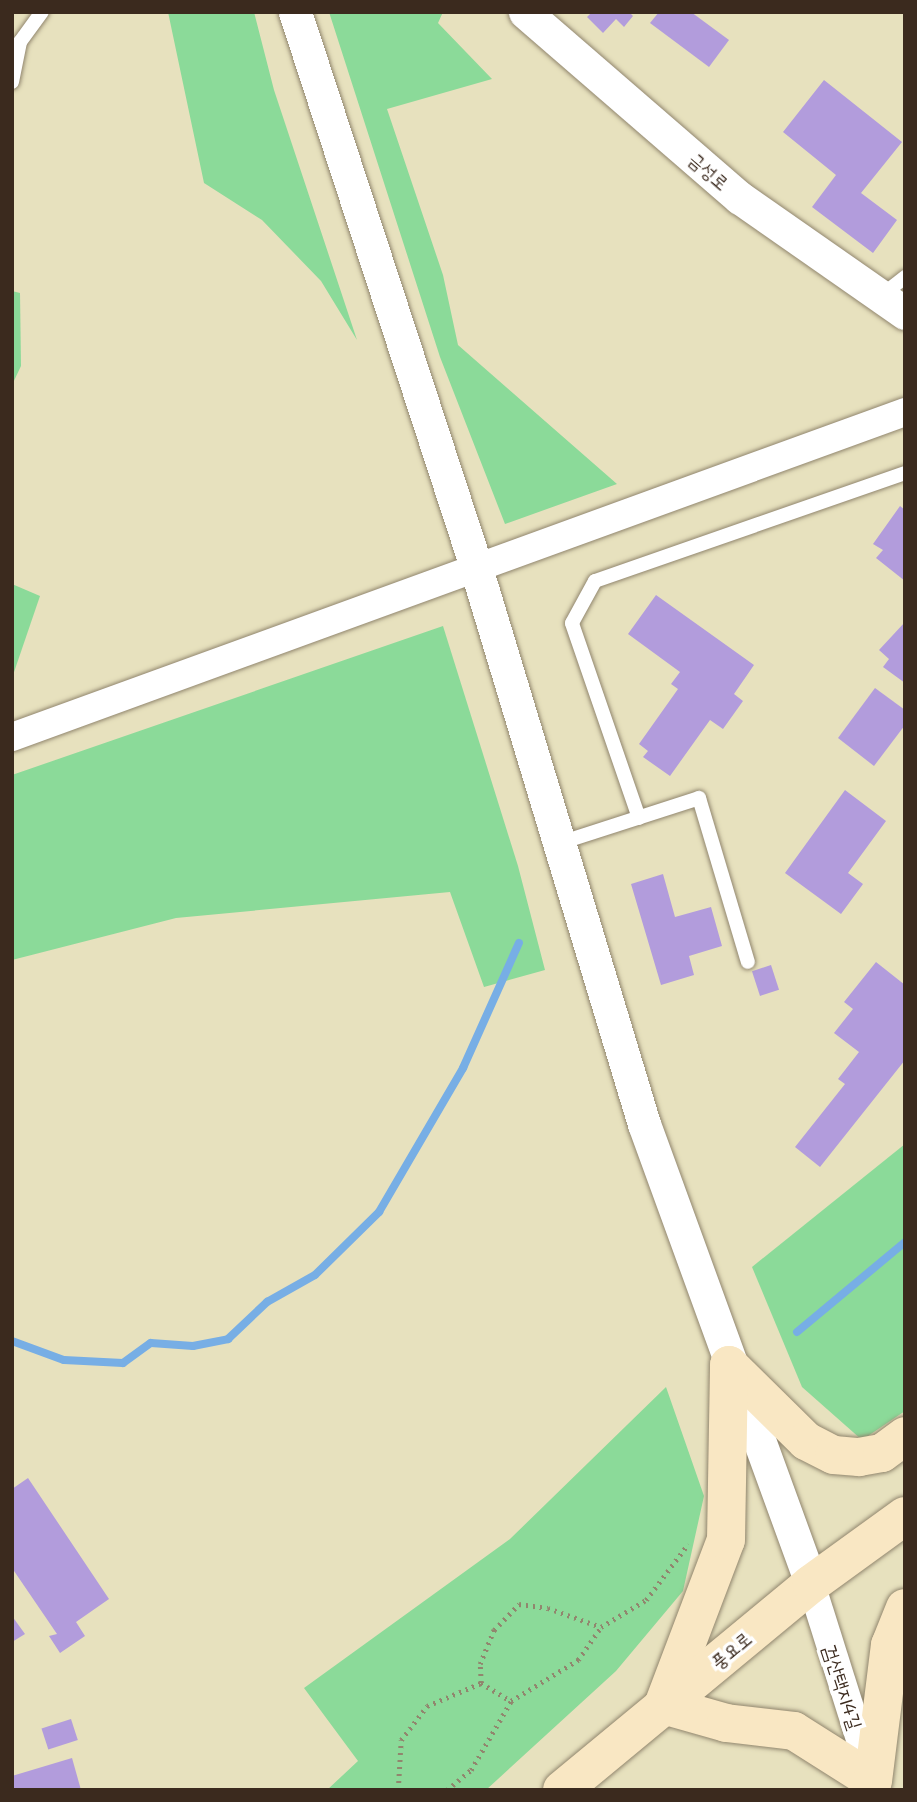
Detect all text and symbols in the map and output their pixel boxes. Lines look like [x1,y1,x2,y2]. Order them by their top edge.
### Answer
street label: 금성로 [684,147,734,195]
street label: 풍요로 [706,1627,756,1673]
street label: 검산택지4길 [819,1642,867,1732]

